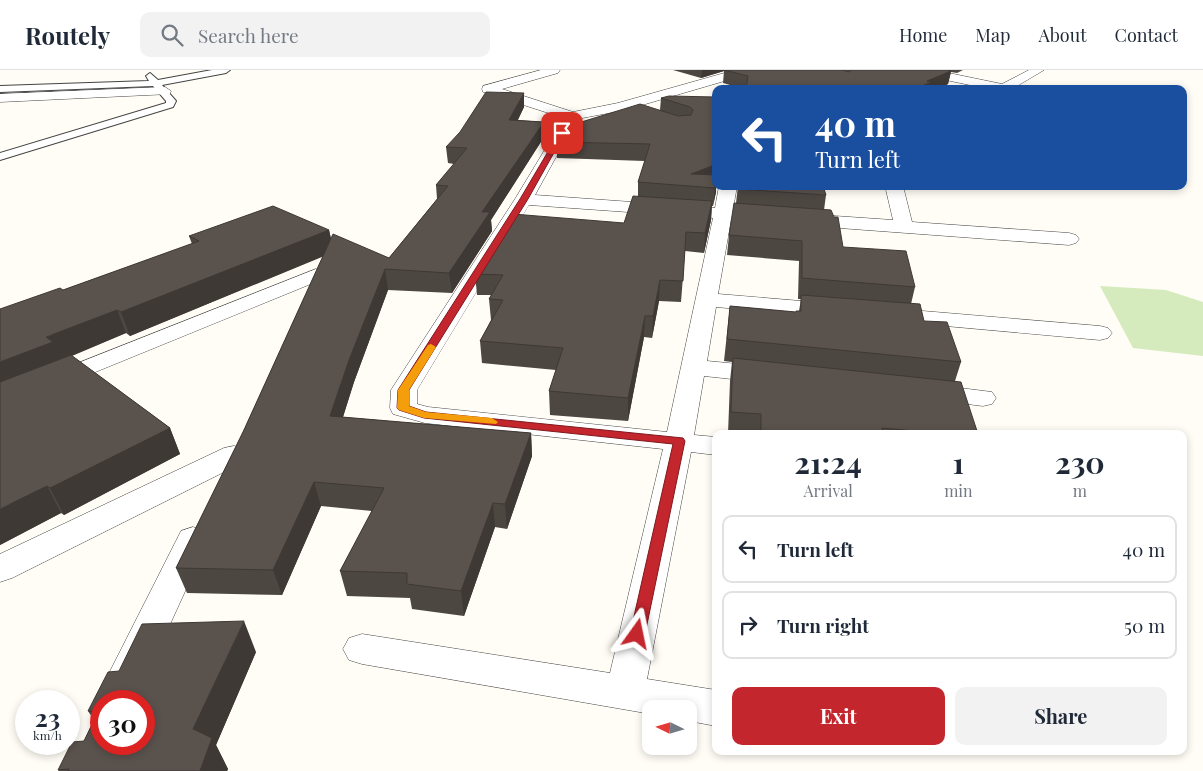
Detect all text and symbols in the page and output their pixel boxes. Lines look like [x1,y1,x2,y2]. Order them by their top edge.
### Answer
search box [140,12,490,57]
text: Routely [25,19,110,51]
icon: search [158,21,186,49]
text: Search here [198,22,299,48]
text: Home [899,23,947,47]
text: Map [975,23,1010,47]
text: About [1038,23,1087,47]
text: Contact [1115,23,1178,47]
text: 40 m [815,99,896,146]
icon: left [732,105,797,170]
pin [541,112,583,154]
icon: arrive [548,119,576,147]
text: Turn left [815,144,900,174]
text: 21:24 [794,442,862,482]
text: 1 [953,442,964,482]
text: 230 [1055,442,1105,482]
text: Arrival [803,480,853,501]
text: min [944,480,973,501]
text: m [1073,480,1087,501]
icon: left [734,535,762,563]
text: Turn left [777,536,854,562]
text: 40 m [1123,536,1165,562]
position arrow [610,607,662,659]
icon: right [734,611,762,639]
text: Turn right [777,612,869,638]
text: 50 m [1124,612,1165,638]
button: Exit [732,687,945,745]
button: Share [955,687,1167,745]
speed limit sign: 30 [90,690,155,755]
text: 23 [35,700,60,733]
north arrow [642,700,698,755]
map controls [642,700,697,755]
text: km/h [33,727,62,743]

